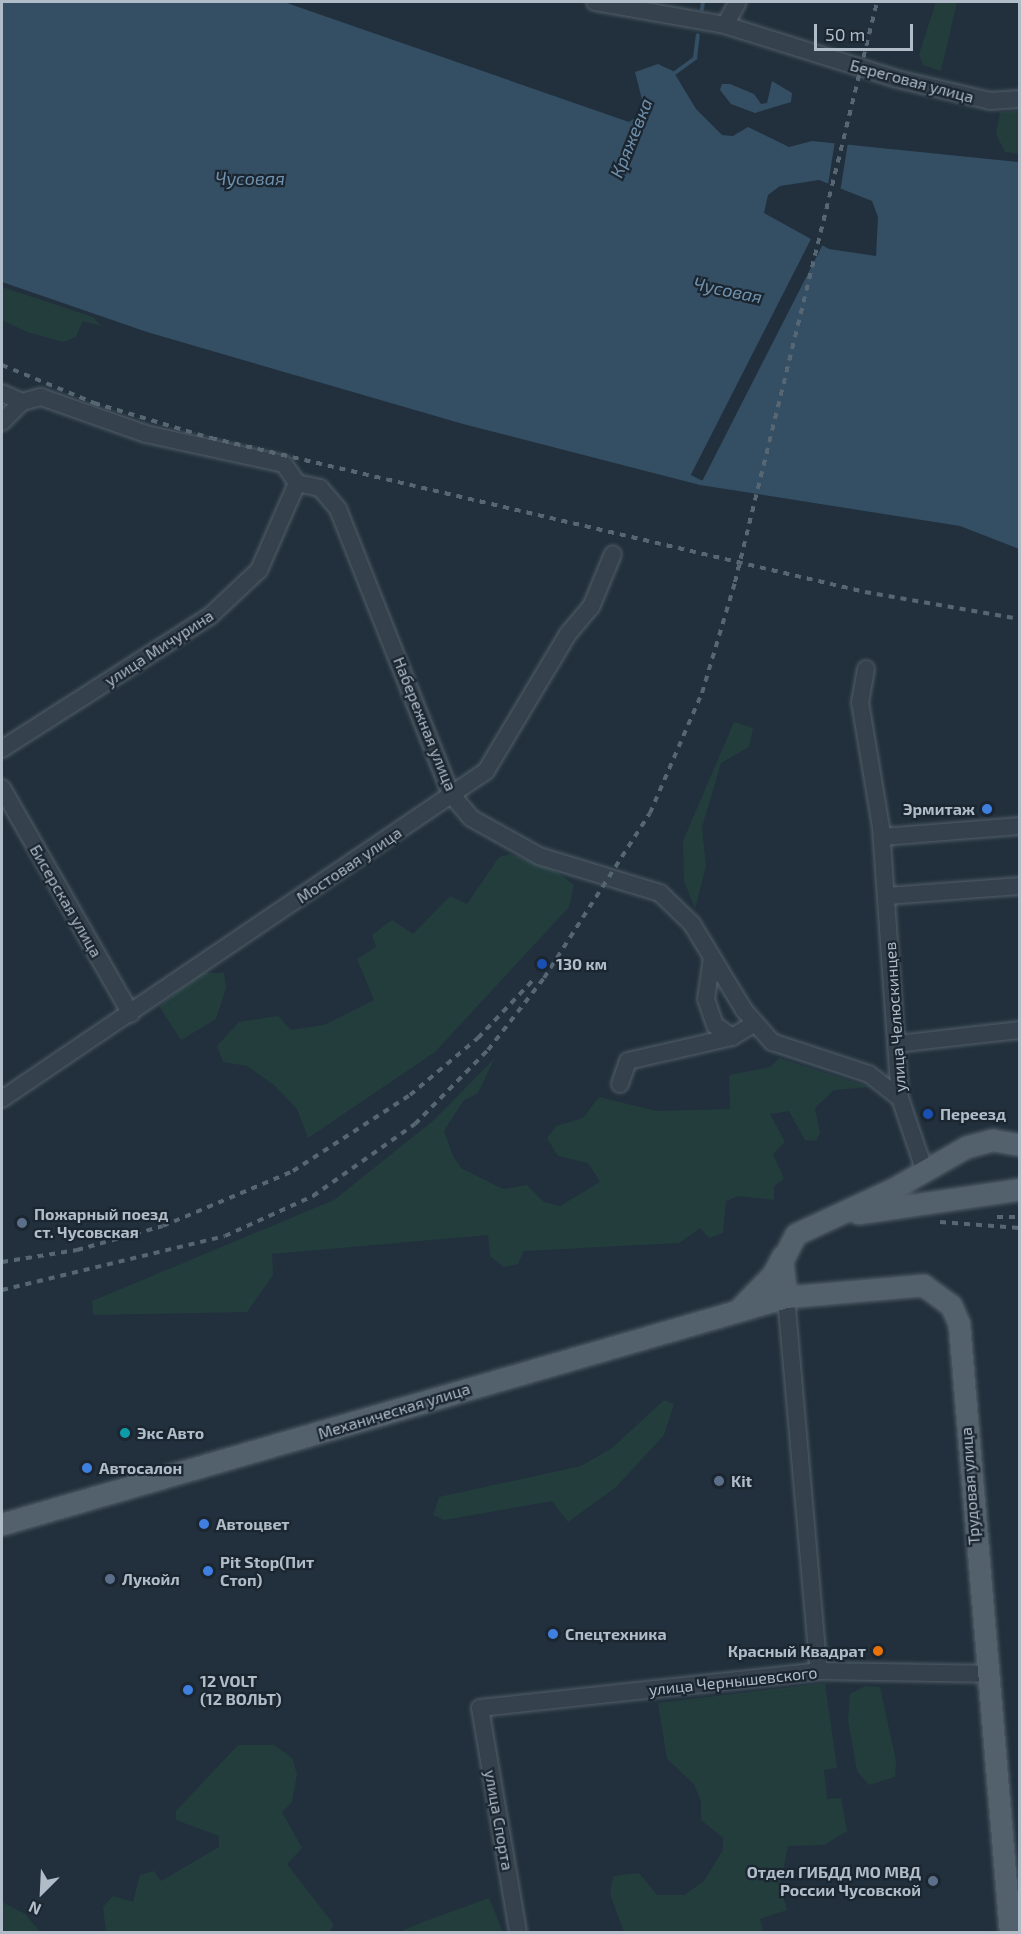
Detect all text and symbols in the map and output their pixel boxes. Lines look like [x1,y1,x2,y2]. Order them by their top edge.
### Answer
scale bar [817,12,916,50]
text: 50 m [825,23,865,45]
street label: Береговая улица [848,55,976,107]
water label: Кряжевка [605,95,657,181]
water label: Чусовая [215,167,285,189]
water label: Чусовая [692,272,764,308]
street label: улица Мичурина [101,606,217,690]
street label: Набережная улица [389,654,461,794]
place label: Эрмитаж [903,799,975,819]
marker: Эрмитаж [980,802,994,816]
street label: Мостовая улица [293,823,405,907]
street label: Бисерская улица [26,841,106,961]
street label: улица Челюскинцев [880,941,910,1093]
place label: 130 км [556,954,607,974]
marker: 130 км [533,955,551,973]
place label: Переезд [940,1104,1006,1124]
marker: Переезд [921,1107,935,1121]
place label: Пожарный поезд ст. Чусовская [34,1204,168,1242]
marker: Пожарный поезд ст. Чусовская [15,1216,29,1230]
street label: Механическая улица [316,1379,472,1443]
place label: Экс Авто [137,1423,204,1443]
marker: Экс Авто [118,1426,132,1440]
street label: Трудовая улица [956,1426,984,1546]
place label: Автосалон [99,1458,182,1478]
marker: Автосалон [80,1461,94,1475]
place label: Kit [731,1471,752,1491]
marker: Kit [712,1474,726,1488]
place label: Автоцвет [216,1514,290,1534]
marker: Автоцвет [197,1517,211,1531]
place label: Pit Stop(Пит Стоп) [220,1552,314,1590]
marker: Pit Stop(Пит Стоп) [201,1564,215,1578]
place label: Лукойл [122,1569,180,1589]
marker: Лукойл [103,1572,117,1586]
place label: Спецтехника [565,1624,667,1644]
marker: Спецтехника [546,1627,560,1641]
place label: Красный Квадрат [728,1641,866,1661]
marker: Красный Квадрат [871,1644,885,1658]
street label: улица Чернышевского [648,1663,818,1699]
place label: 12 VOLT (12 ВОЛЬТ) [200,1671,282,1709]
marker: 12 VOLT (12 ВОЛЬТ) [181,1683,195,1697]
street label: улица Спорта [481,1768,517,1872]
north arrow [12,1862,72,1922]
place label: Отдел ГИБДД МО МВД России Чусовской [747,1862,921,1900]
marker: Отдел ГИБДД МО МВД России Чусовской [926,1874,940,1888]
text: N [25,1898,44,1920]

